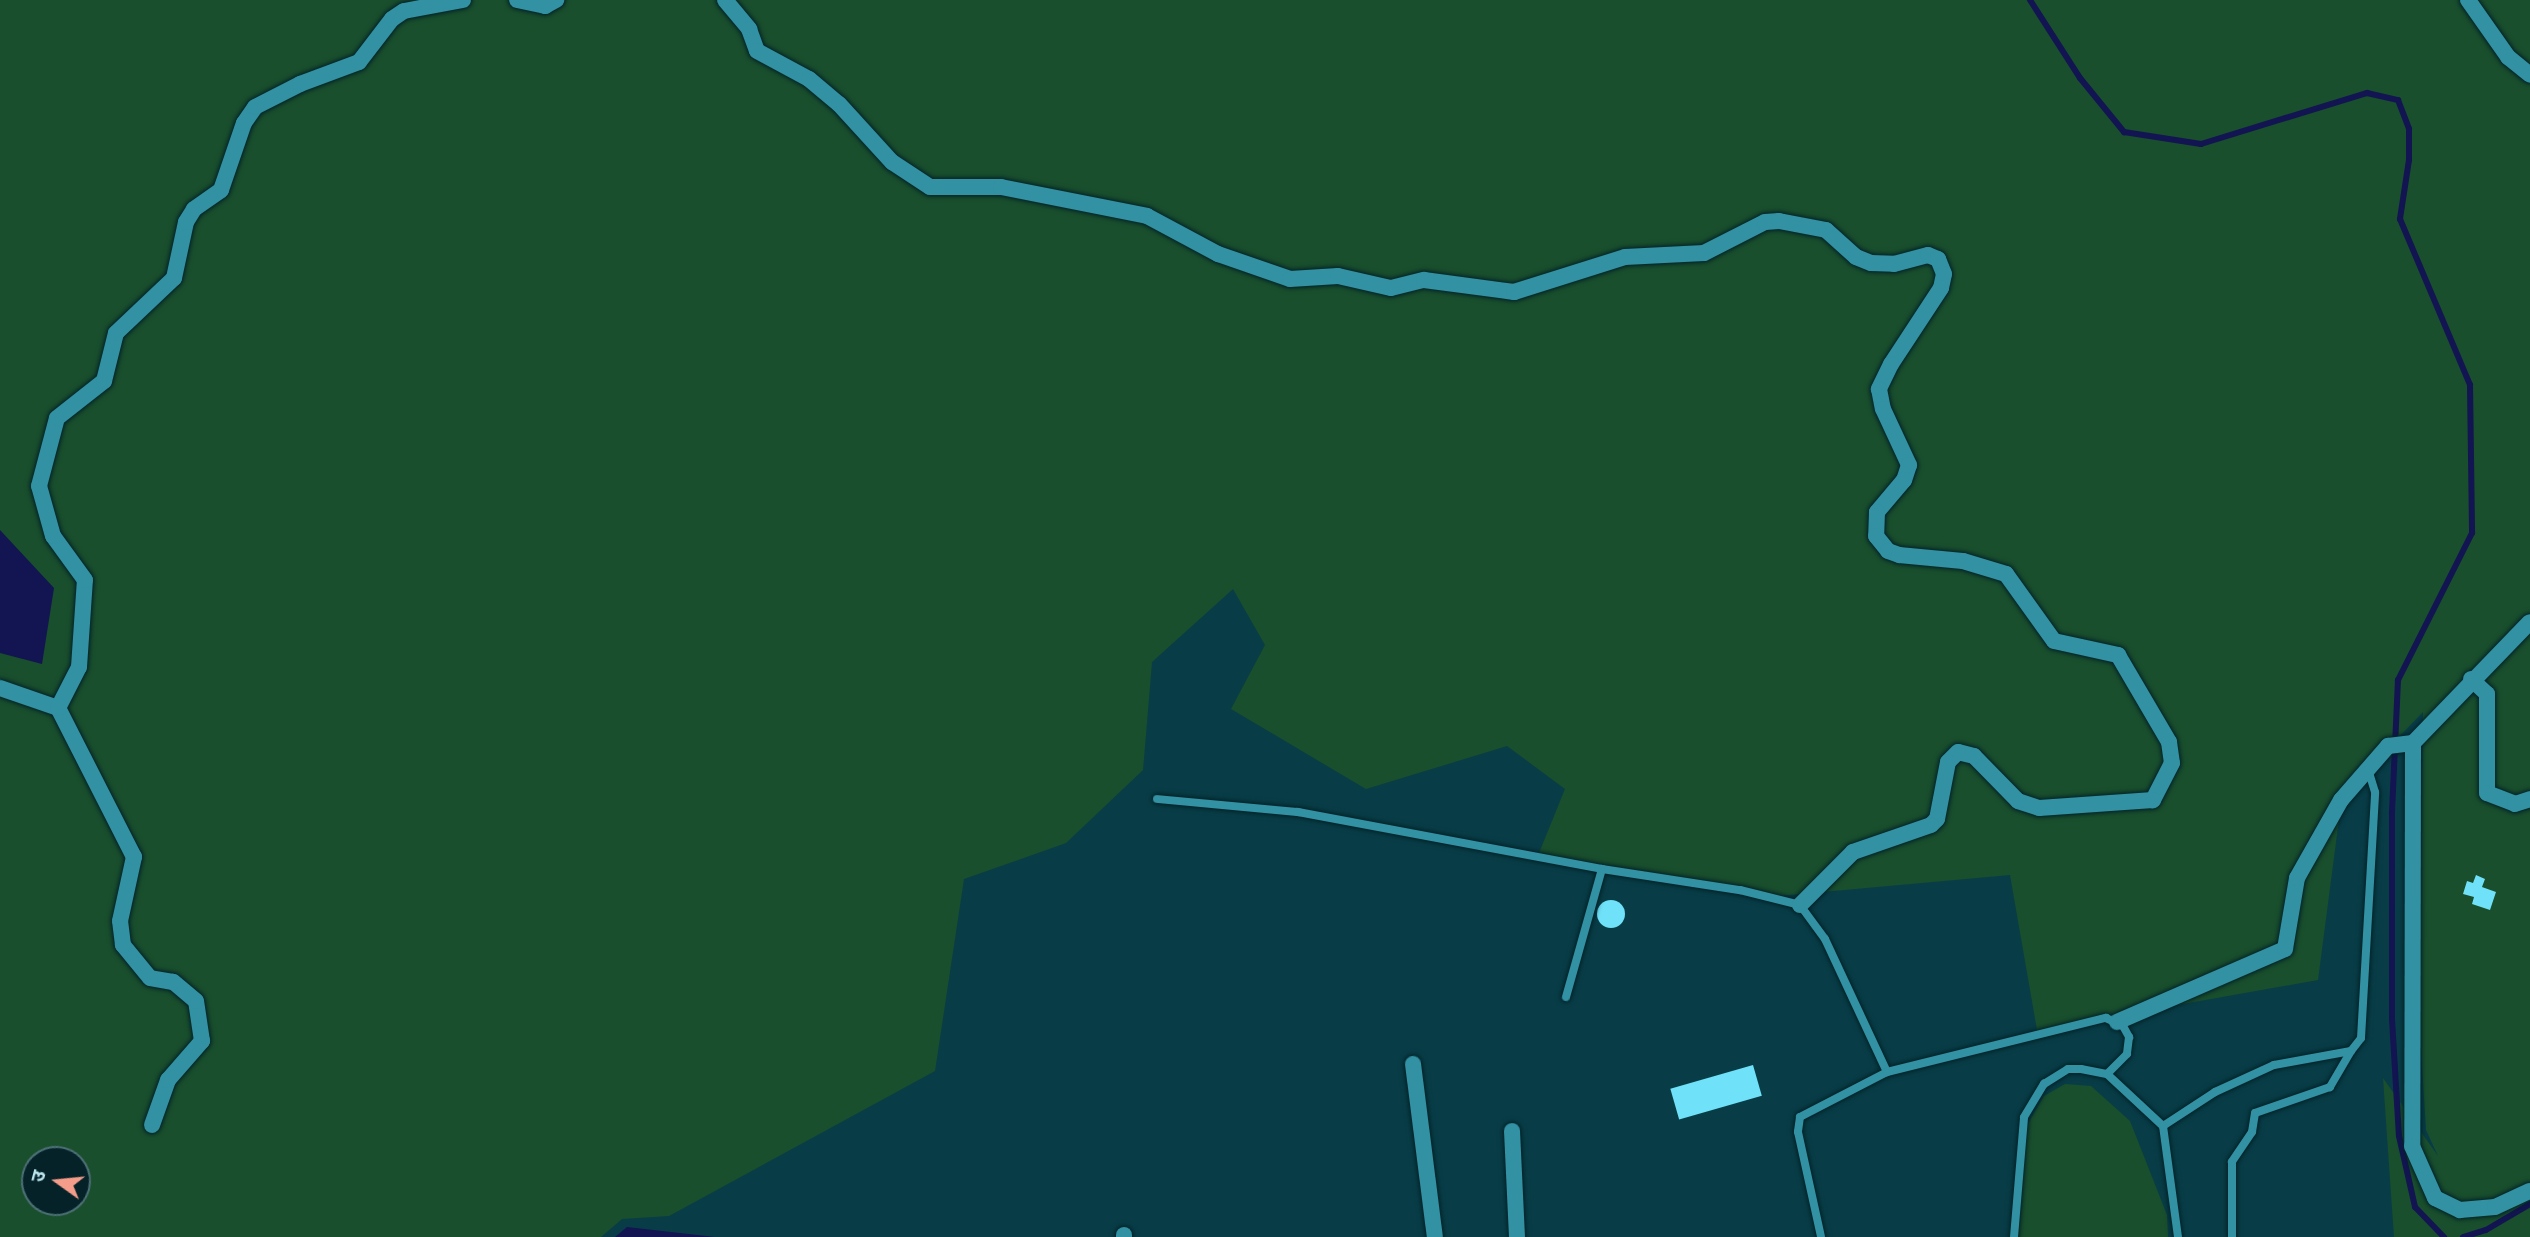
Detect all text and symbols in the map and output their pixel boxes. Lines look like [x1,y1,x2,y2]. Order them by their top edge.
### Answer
north arrow [21,1146,91,1216]
text: उ [25,1168,50,1184]

